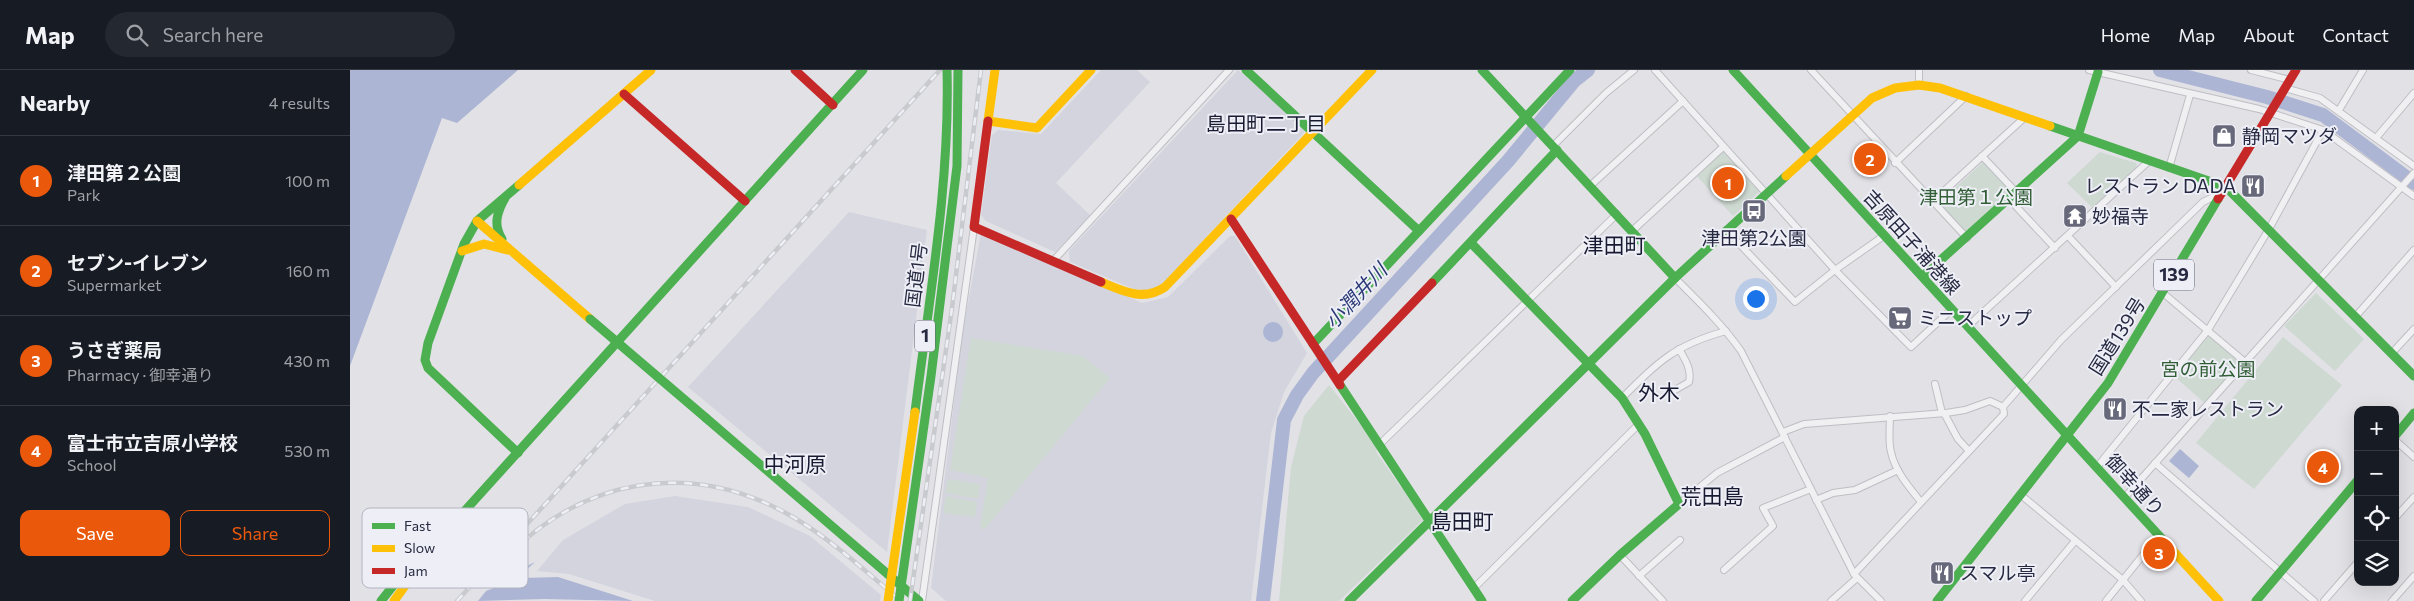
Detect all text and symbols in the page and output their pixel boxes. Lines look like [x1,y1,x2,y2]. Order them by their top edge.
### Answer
search box [105,12,455,57]
text: Map [25,20,75,49]
icon: search [123,21,151,49]
text: Search here [163,23,263,46]
text: Home [2101,24,2150,46]
text: Map [2178,24,2215,46]
text: About [2243,24,2295,46]
text: Contact [2323,24,2389,46]
text: Nearby [20,90,90,115]
text: 4 results [269,93,330,112]
district label: 島田町二丁目 [1206,111,1326,135]
shop icon: 静岡マツダ [2211,123,2237,149]
place label: 静岡マツダ [2242,124,2337,147]
pin: 2 [1854,140,1886,178]
text: 津田第２公園 [67,161,181,184]
pin: 1 [1712,164,1744,202]
text: 1 [32,171,40,190]
text: 100 m [285,171,330,190]
restaurant icon: レストラン DADA [2240,173,2266,199]
place label: レストラン DADA [2084,174,2236,197]
text: Park [67,185,100,204]
street label: 吉原田子浦港線 [1859,185,1965,299]
park label: 津田第１公園 [1919,185,2033,208]
bus stop icon: 津田第2公園 [1741,198,1767,224]
temple icon: 妙福寺 [2062,203,2088,229]
place label: 妙福寺 [2092,204,2149,227]
place label: 津田第2公園 [1701,226,1807,249]
district label: 津田町 [1583,232,1646,257]
street label: 国道1号 [900,241,931,309]
text: セブン-イレブン [67,251,208,274]
water label: 小潤井川 [1319,256,1393,333]
road number: 139 [2154,260,2194,290]
text: 2 [31,261,41,280]
text: 160 m [286,261,330,280]
text: Supermarket [67,275,162,294]
your location [1743,286,1769,312]
street label: 国道139号 [2084,293,2150,379]
supermarket icon: ミニストップ [1887,305,1913,331]
place label: ミニストップ [1918,306,2032,329]
road number: 1 [915,320,935,352]
text: うさぎ薬局 [67,338,162,361]
text: 3 [31,351,41,370]
text: 430 m [284,351,330,370]
park label: 宮の前公園 [2160,357,2256,380]
text: Pharmacy · 御幸通り [67,365,213,384]
district label: 外木 [1638,379,1680,404]
restaurant icon: 不二家レストラン [2102,396,2128,422]
place label: 不二家レストラン [2132,397,2284,420]
map controls [2354,406,2399,586]
button: + [2354,406,2399,451]
text: 富士市立吉原小学校 [67,431,238,454]
text: 4 [31,441,41,460]
text: 530 m [284,441,330,460]
pin: 4 [2307,448,2339,486]
street label: 御幸通り [2101,449,2169,521]
district label: 中河原 [764,451,827,476]
button: − [2354,451,2399,496]
text: School [67,455,117,474]
district label: 荒田島 [1681,483,1744,508]
button: locate [2354,496,2399,541]
legend [362,508,528,588]
district label: 島田町 [1431,508,1494,533]
button: Save [20,510,170,556]
button: Share [180,510,330,556]
text: Fast [404,517,431,534]
pin: 3 [2143,534,2175,572]
text: Slow [404,539,435,556]
button: layers [2354,541,2399,586]
restaurant icon: スマル亭 [1929,560,1955,586]
place label: スマル亭 [1960,561,2035,584]
text: Jam [404,562,428,579]

